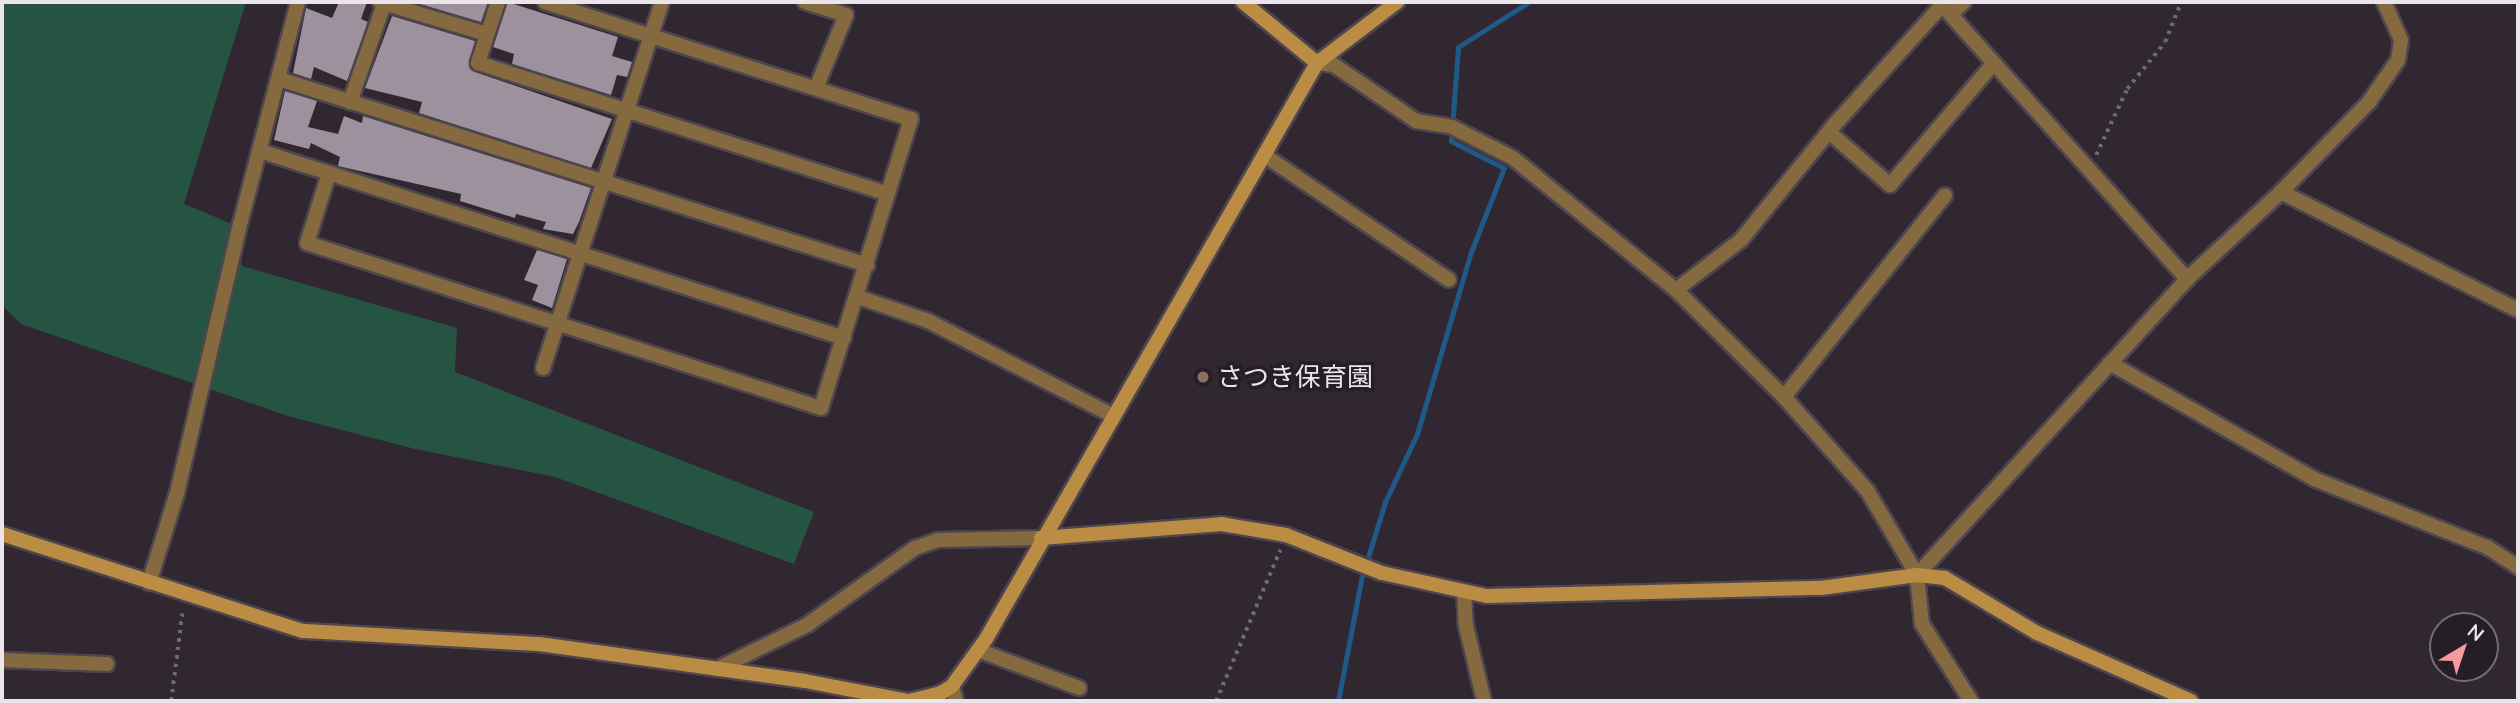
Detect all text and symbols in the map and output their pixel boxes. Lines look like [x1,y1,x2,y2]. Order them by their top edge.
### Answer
place label: さつき保育園 [1217,361,1373,393]
marker: さつき保育園 [1195,369,1211,385]
north arrow [2429,612,2499,682]
text: N [2463,618,2489,646]

